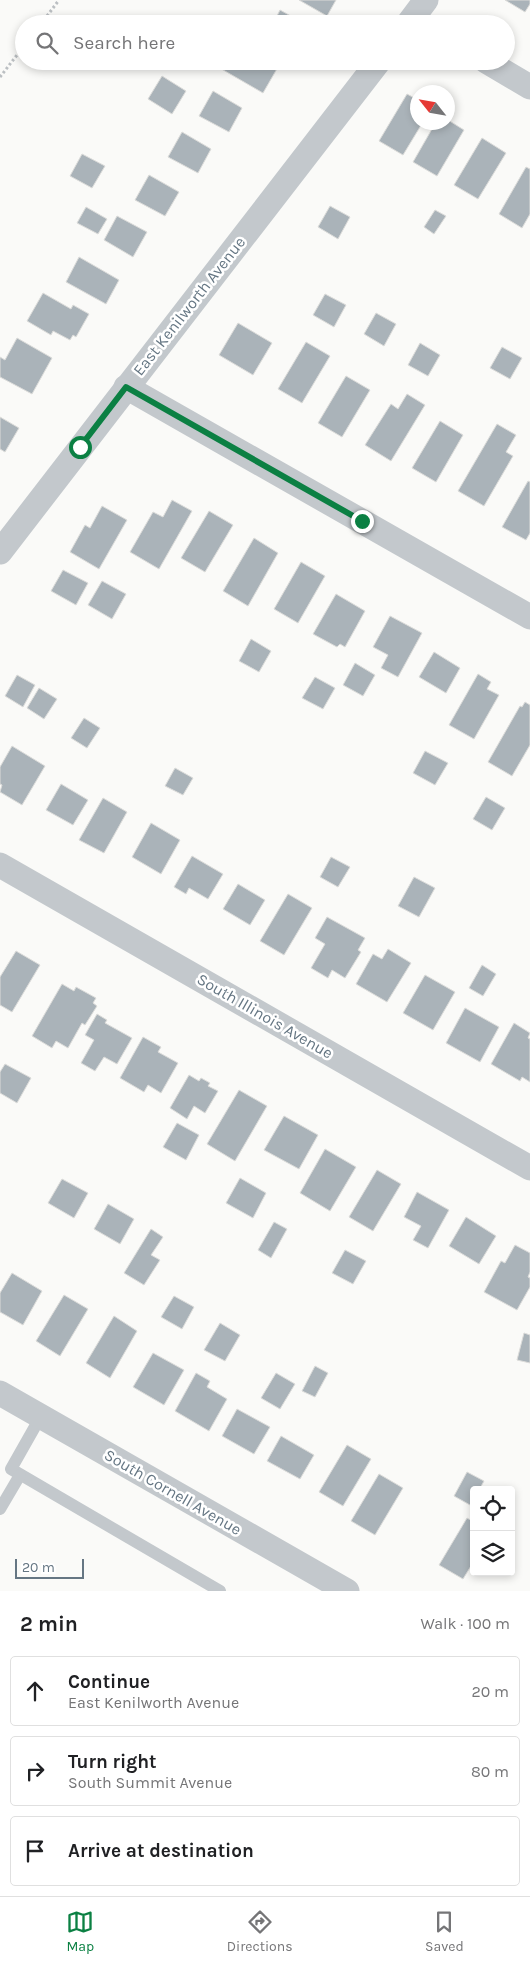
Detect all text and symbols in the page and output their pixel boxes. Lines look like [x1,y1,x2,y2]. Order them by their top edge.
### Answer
search box [15,15,515,70]
icon: search [33,29,61,57]
text: Search here [73,32,175,54]
north arrow [410,85,455,130]
street label: East Kenilworth Avenue [129,233,249,379]
route start [69,436,92,459]
route end [351,510,374,533]
street label: South Illinois Avenue [194,969,336,1063]
street label: South Cornell Avenue [101,1445,245,1539]
map controls [470,1486,515,1576]
button: locate [470,1486,515,1531]
button: layers [470,1531,515,1576]
scale bar [15,1556,84,1579]
text: 20 m [22,1559,55,1576]
text: 2 min [20,1612,78,1636]
text: Walk · 100 m [420,1614,510,1633]
text: Continue [68,1671,150,1693]
icon: ahead [21,1677,49,1705]
text: 20 m [471,1682,509,1701]
text: East Kenilworth Avenue [68,1693,239,1712]
text: Turn right [68,1751,157,1773]
icon: right [21,1757,49,1785]
text: 80 m [471,1762,509,1781]
text: South Summit Avenue [68,1773,232,1792]
icon: arrive [21,1837,49,1865]
text: Arrive at destination [68,1840,254,1862]
tab: Map [66,1908,94,1955]
tab: Directions [227,1908,293,1955]
tab: Saved [425,1908,464,1955]

